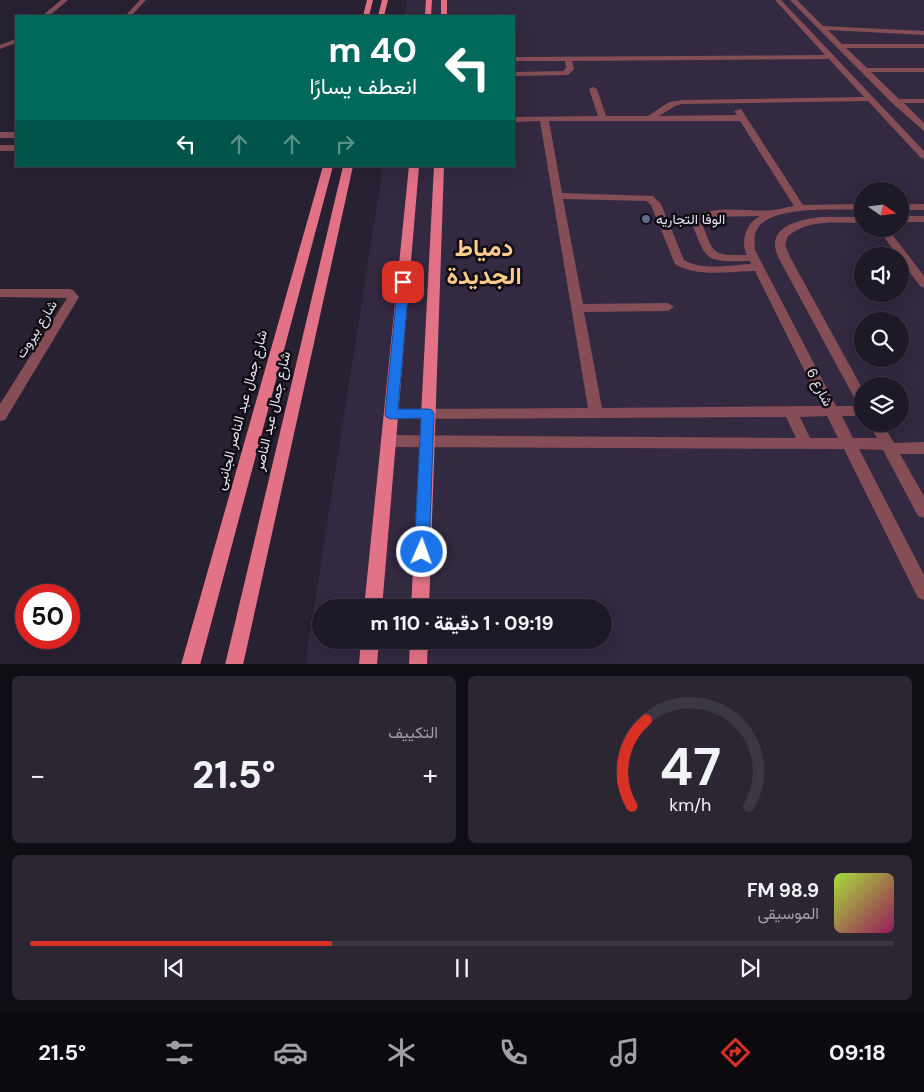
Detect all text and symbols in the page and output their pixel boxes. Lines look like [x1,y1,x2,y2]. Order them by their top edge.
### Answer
text: 40 m [328,27,417,73]
icon: left [435,35,500,100]
text: انعطف يسارًا [310,72,417,101]
icon: left [172,130,200,158]
icon: ahead [225,130,253,158]
icon: ahead [278,130,306,158]
icon: right [331,130,359,158]
north arrow [854,182,909,238]
map controls [854,182,909,432]
place label: الوفا التجاريه [656,210,725,228]
marker: الوفا التجاريه [640,213,652,225]
district label: دمياط الجديدة [446,232,522,291]
button: sound [854,247,909,302]
pin [382,261,424,303]
icon: arrive [389,268,417,296]
street label: شارع بيروت [11,297,63,362]
button: search [854,312,909,367]
street label: شارع جمال عبد الناصر الجانبى [211,328,273,493]
street label: شارع جمال عبد الناصر [249,350,296,474]
street label: شارع 6 [801,365,837,410]
button: layers [854,377,909,432]
position arrow [395,525,447,577]
speed limit sign: 50 [15,584,80,649]
text: 09:19 · 1 دقيقة · 110 m [370,611,554,636]
text: التكييف [388,722,438,743]
text: 47 [659,733,721,801]
text: 21.5° [192,750,276,800]
text: − [30,757,45,794]
text: + [423,757,438,794]
text: km/h [669,793,711,817]
text: 98.9 FM [747,878,819,903]
text: الموسيقى [758,903,819,924]
icon: previous [160,954,188,982]
icon: pause [448,954,476,982]
icon: next [736,954,764,982]
icon: filters [162,1035,197,1070]
icon: car [273,1035,308,1070]
icon: climate [384,1035,419,1070]
icon: phone [496,1035,531,1070]
icon: music [607,1035,642,1070]
icon: directions [718,1035,753,1070]
text: 21.5° [38,1038,86,1067]
text: 09:18 [829,1038,886,1067]

